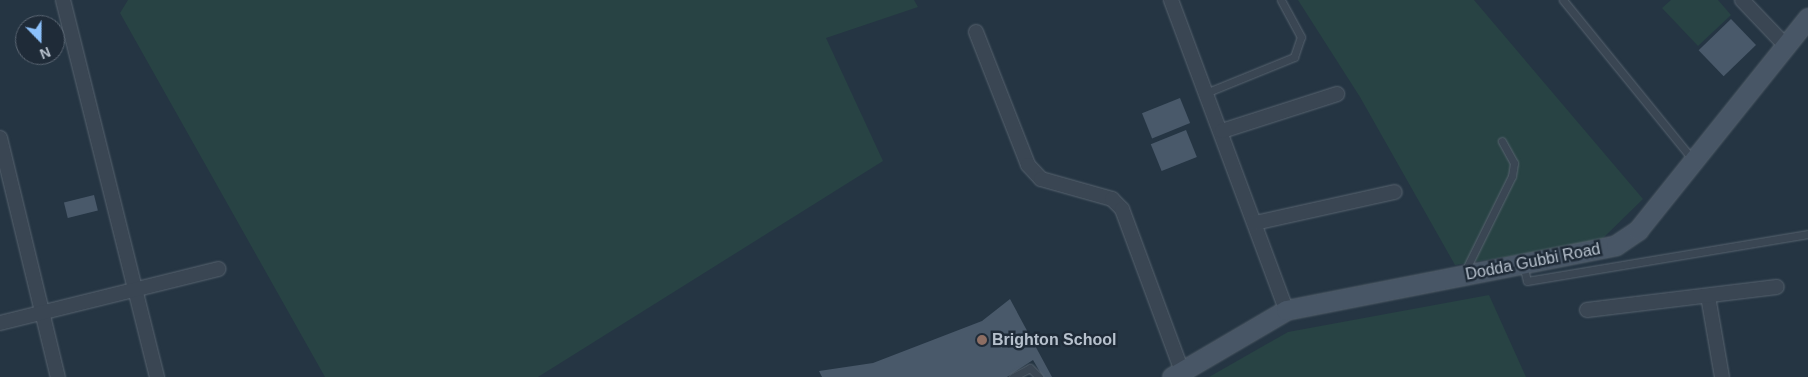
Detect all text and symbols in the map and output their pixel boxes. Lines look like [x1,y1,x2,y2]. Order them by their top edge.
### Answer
north arrow [15,15,65,65]
text: N [38,44,53,62]
street label: Dodda Gubbi Road [1464,240,1602,284]
place label: Brighton School [992,330,1116,350]
marker: Brighton School [976,334,988,346]

